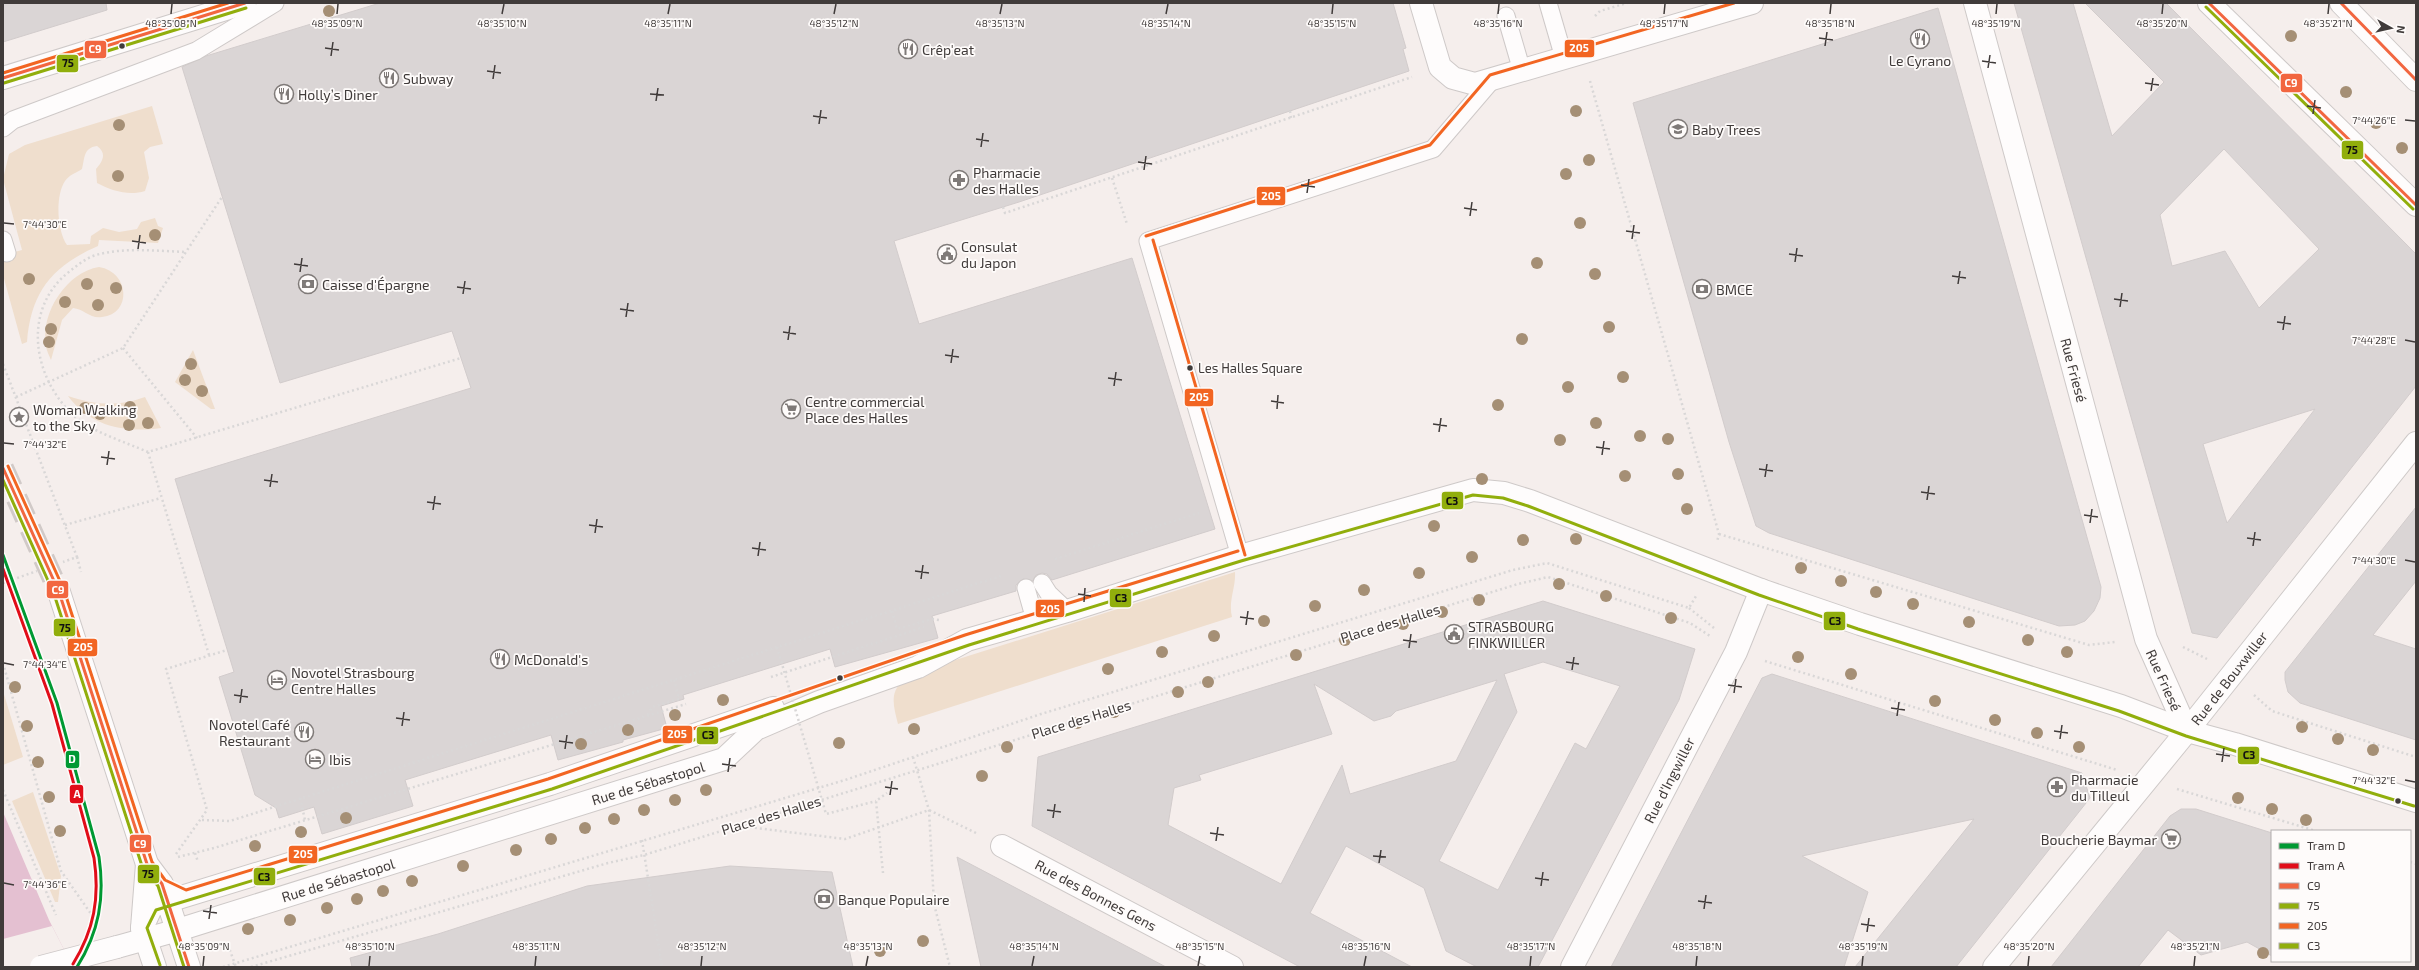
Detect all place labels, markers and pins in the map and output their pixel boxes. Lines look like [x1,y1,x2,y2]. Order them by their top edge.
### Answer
restaurant icon: Le Cyrano [1909,28,1931,50]
restaurant icon: Crêp'eat [897,38,919,60]
unlabelled marker [117,41,127,51]
place label: Crêp'eat [922,41,974,58]
place label: Le Cyrano [1889,52,1951,69]
restaurant icon: Subway [378,67,400,89]
place label: Subway [403,70,454,87]
restaurant icon: Holly’s Diner [273,83,295,105]
place label: Holly’s Diner [298,86,378,103]
school or university icon: Baby Trees [1667,118,1689,140]
place label: Baby Trees [1692,121,1761,138]
place label: Pharmacie des Halles [973,164,1040,197]
pharmacy icon: Pharmacie des Halles [948,169,970,191]
place label: Consulat du Japon [961,238,1017,271]
public building icon: Consulat du Japon [936,243,958,265]
bank icon: Caisse d'Épargne [297,273,319,295]
place label: Caisse d'Épargne [322,276,430,293]
bank icon: BMCE [1691,278,1713,300]
place label: BMCE [1716,281,1753,298]
place label: Les Halles Square [1198,360,1302,376]
marker: Les Halles Square [1185,363,1195,373]
place label: Centre commercial Place des Halles [805,393,925,426]
supermarket icon: Centre commercial Place des Halles [780,398,802,420]
place label: Woman Walking to the Sky [33,401,137,434]
place icon: Woman Walking to the Sky [8,406,30,428]
place label: STRASBOURG FINKWILLER [1468,618,1554,651]
public building icon: STRASBOURG FINKWILLER [1443,623,1465,645]
restaurant icon: McDonald's [489,648,511,670]
place label: McDonald's [514,651,588,668]
place label: Novotel Strasbourg Centre Halles [291,664,415,697]
hotel icon: Novotel Strasbourg Centre Halles [266,669,288,691]
unlabelled marker [835,673,845,683]
place label: Novotel Café Restaurant [209,716,290,749]
restaurant icon: Novotel Café Restaurant [293,721,315,743]
hotel icon: Ibis [304,748,326,770]
place label: Ibis [329,751,351,768]
place label: Pharmacie du Tilleul [2071,771,2138,804]
pharmacy icon: Pharmacie du Tilleul [2046,776,2068,798]
unlabelled marker [2393,796,2403,806]
supermarket icon: Boucherie Baymar [2160,828,2182,850]
place label: Boucherie Baymar [2041,831,2157,848]
bank icon: Banque Populaire [813,888,835,910]
place label: Banque Populaire [838,891,950,908]

